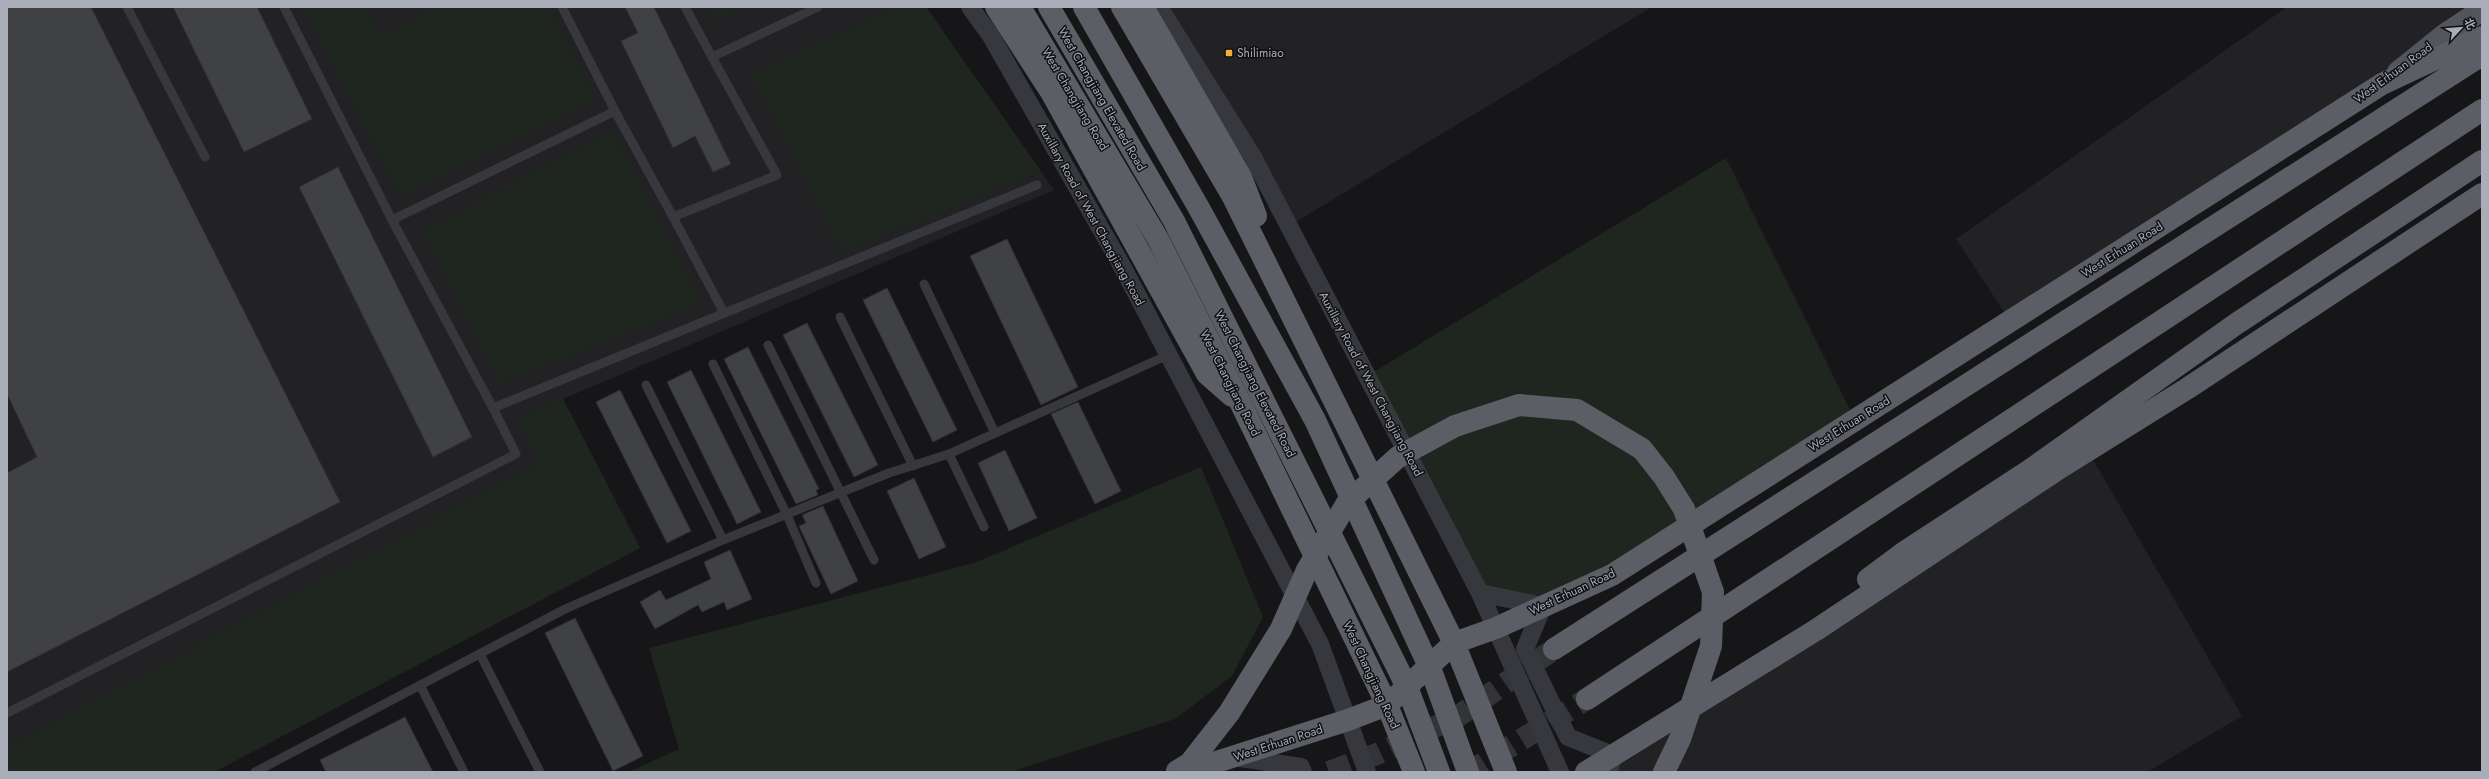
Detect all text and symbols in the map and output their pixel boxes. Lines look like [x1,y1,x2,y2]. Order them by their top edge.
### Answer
north arrow [2441,8,2481,48]
text: 北 [2460,15,2480,32]
street label: West Changjiang Elevated Road [1053,24,1151,174]
street label: West Erhuan Road [2350,38,2436,108]
street label: West Changjiang Road [1037,44,1113,154]
place label: Shilimiao [1237,44,1284,62]
marker: Shilimiao [1224,48,1234,58]
street label: Auxillary Road of West Changjiang Road [1033,119,1149,309]
street label: West Erhuan Road [2078,218,2166,282]
street label: Auxillary Road of West Changjiang Road [1314,288,1428,480]
street label: West Changjiang Elevated Road [1210,307,1300,461]
street label: West Changjiang Road [1195,327,1265,439]
street label: West Erhuan Road [1805,392,1893,456]
street label: West Erhuan Road [1526,564,1618,620]
street label: West Changjiang Road [1338,618,1404,732]
street label: West Erhuan Road [1231,720,1325,766]

